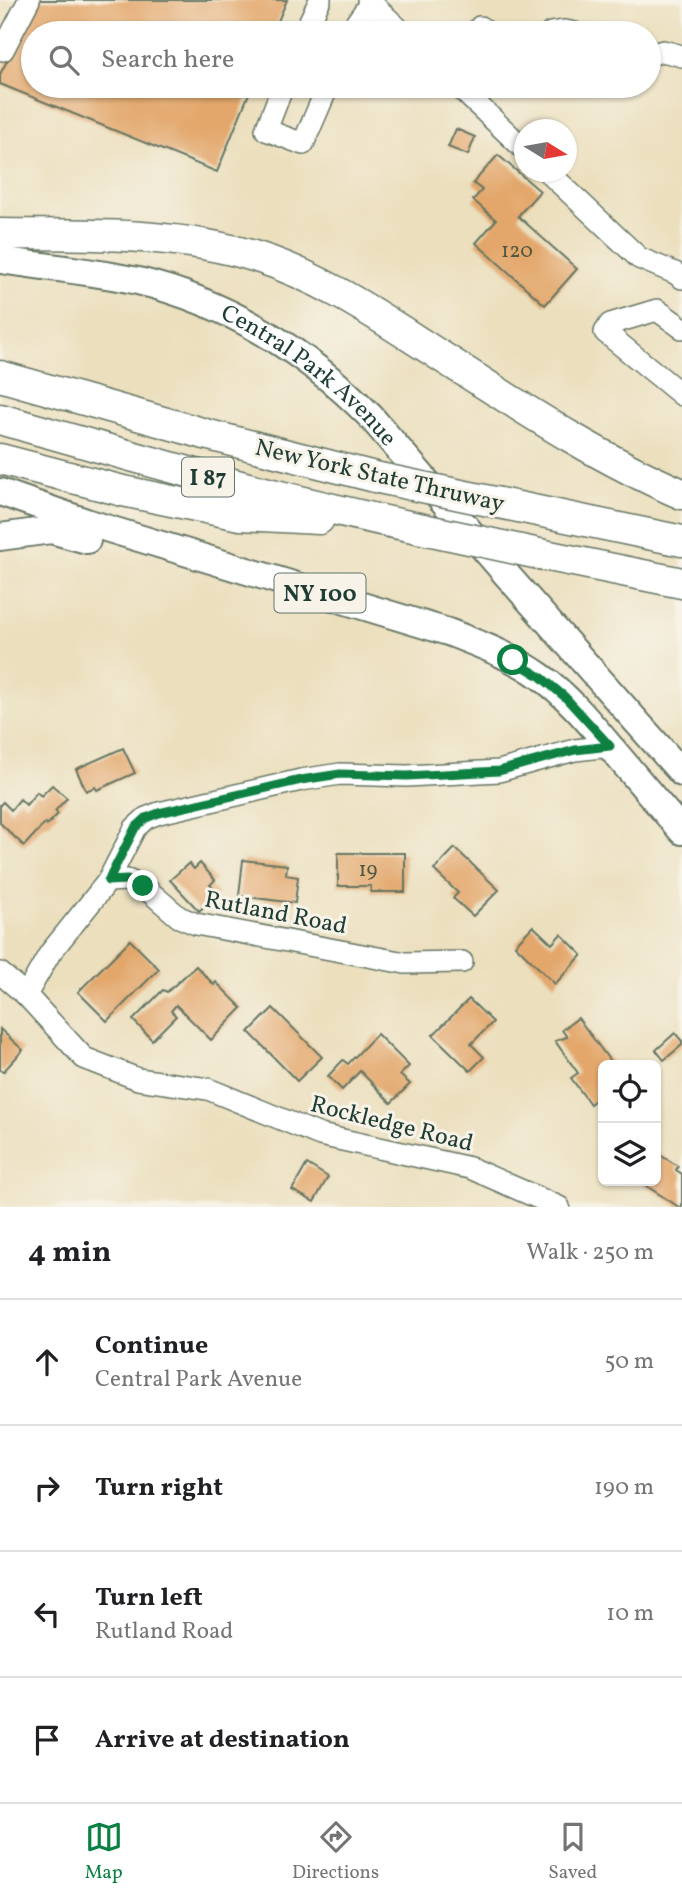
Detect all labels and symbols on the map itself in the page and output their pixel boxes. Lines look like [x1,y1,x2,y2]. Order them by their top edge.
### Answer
north arrow [514,119,577,182]
house number: 120 [501,237,533,266]
street label: Central Park Avenue [215,297,404,455]
street label: New York State Thruway [252,432,508,522]
road number: I 87 [182,457,234,496]
road number: NY 100 [274,573,366,612]
route start [497,644,528,675]
house number: 19 [358,856,378,885]
route end [127,870,158,901]
street label: Rutland Road [202,884,350,944]
street label: Rockledge Road [307,1088,476,1162]

